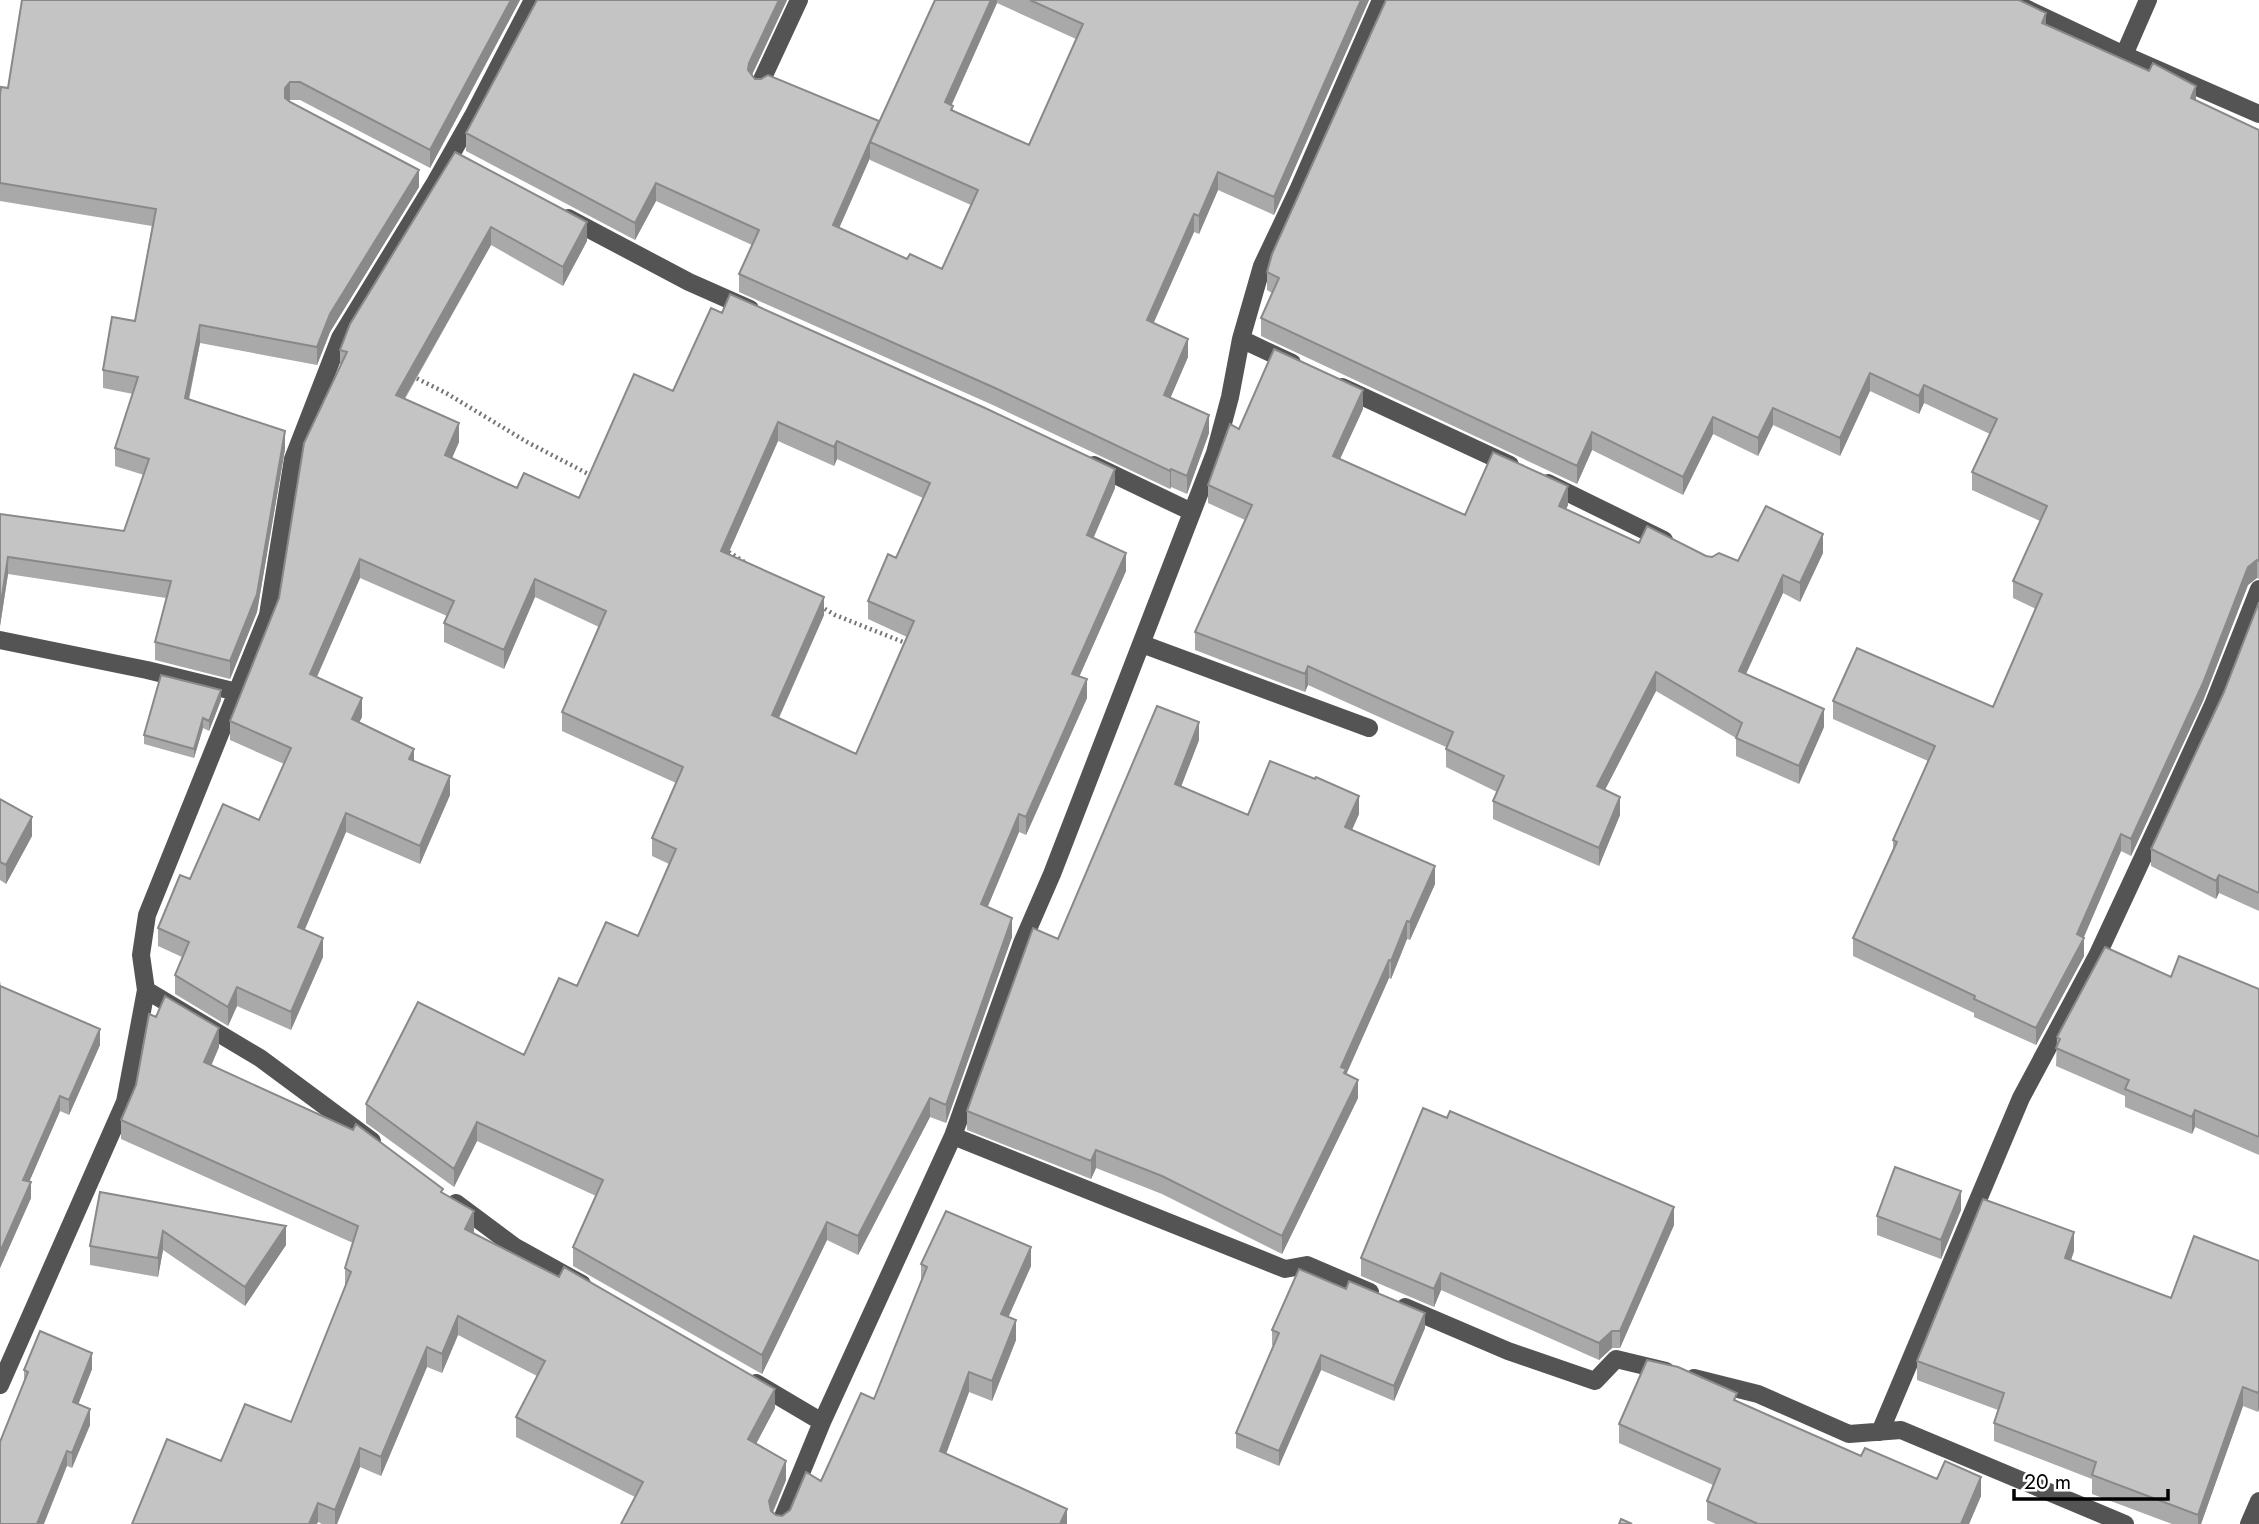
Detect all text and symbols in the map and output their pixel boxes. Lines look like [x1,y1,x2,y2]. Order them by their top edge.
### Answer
scale bar [2014,1458,2168,1502]
text: 20 m [2024,1467,2071,1497]

